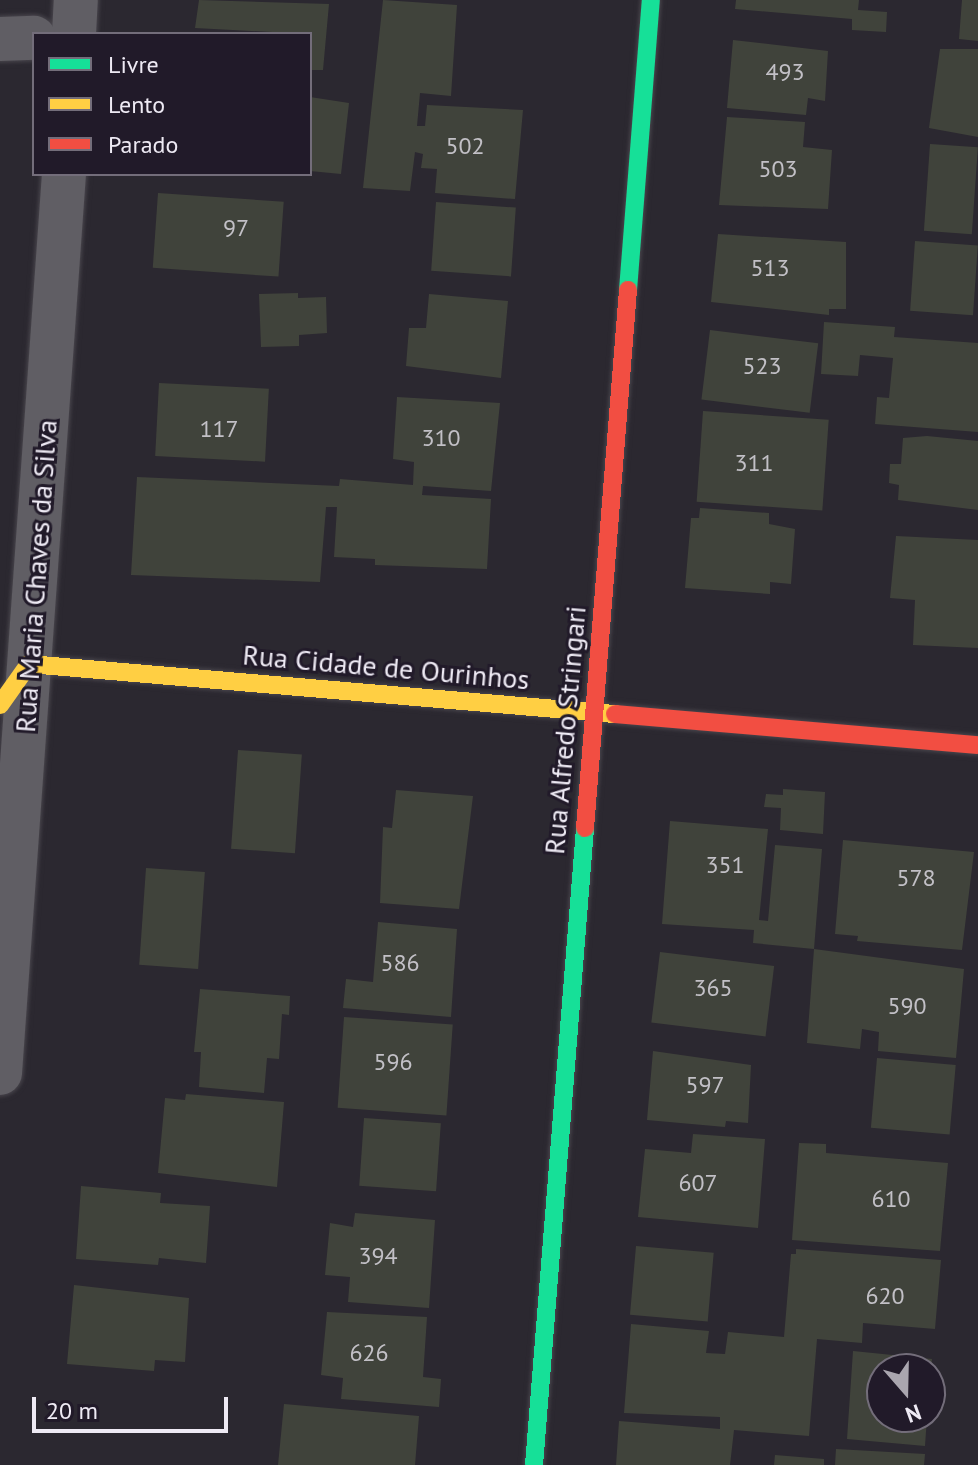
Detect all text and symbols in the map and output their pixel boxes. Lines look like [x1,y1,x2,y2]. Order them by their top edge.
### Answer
legend [32,32,312,176]
text: Livre [108,49,159,80]
house number: 493 [765,58,805,86]
text: Lento [108,89,165,120]
text: Parado [108,129,178,160]
house number: 502 [445,132,485,160]
house number: 503 [758,155,798,183]
house number: 97 [223,214,249,242]
house number: 513 [750,254,790,282]
house number: 523 [742,352,782,380]
house number: 117 [199,415,239,443]
street label: Rua Maria Chaves da Silva [8,418,64,734]
house number: 310 [421,424,461,452]
house number: 311 [734,449,774,477]
street label: Rua Alfredo Stringari [537,604,593,856]
street label: Rua Cidade de Ourinhos [241,638,531,696]
house number: 351 [705,851,745,879]
house number: 578 [896,864,936,892]
house number: 586 [380,949,420,977]
house number: 365 [693,974,733,1002]
house number: 590 [887,992,927,1020]
house number: 596 [373,1048,413,1076]
house number: 597 [685,1071,725,1099]
house number: 607 [678,1169,718,1197]
house number: 610 [871,1185,911,1213]
house number: 394 [358,1242,398,1270]
house number: 620 [865,1282,905,1310]
house number: 626 [349,1339,389,1367]
north arrow [866,1353,946,1433]
scale bar [36,1381,232,1431]
text: 20 m [46,1395,98,1426]
text: N [902,1398,925,1429]

